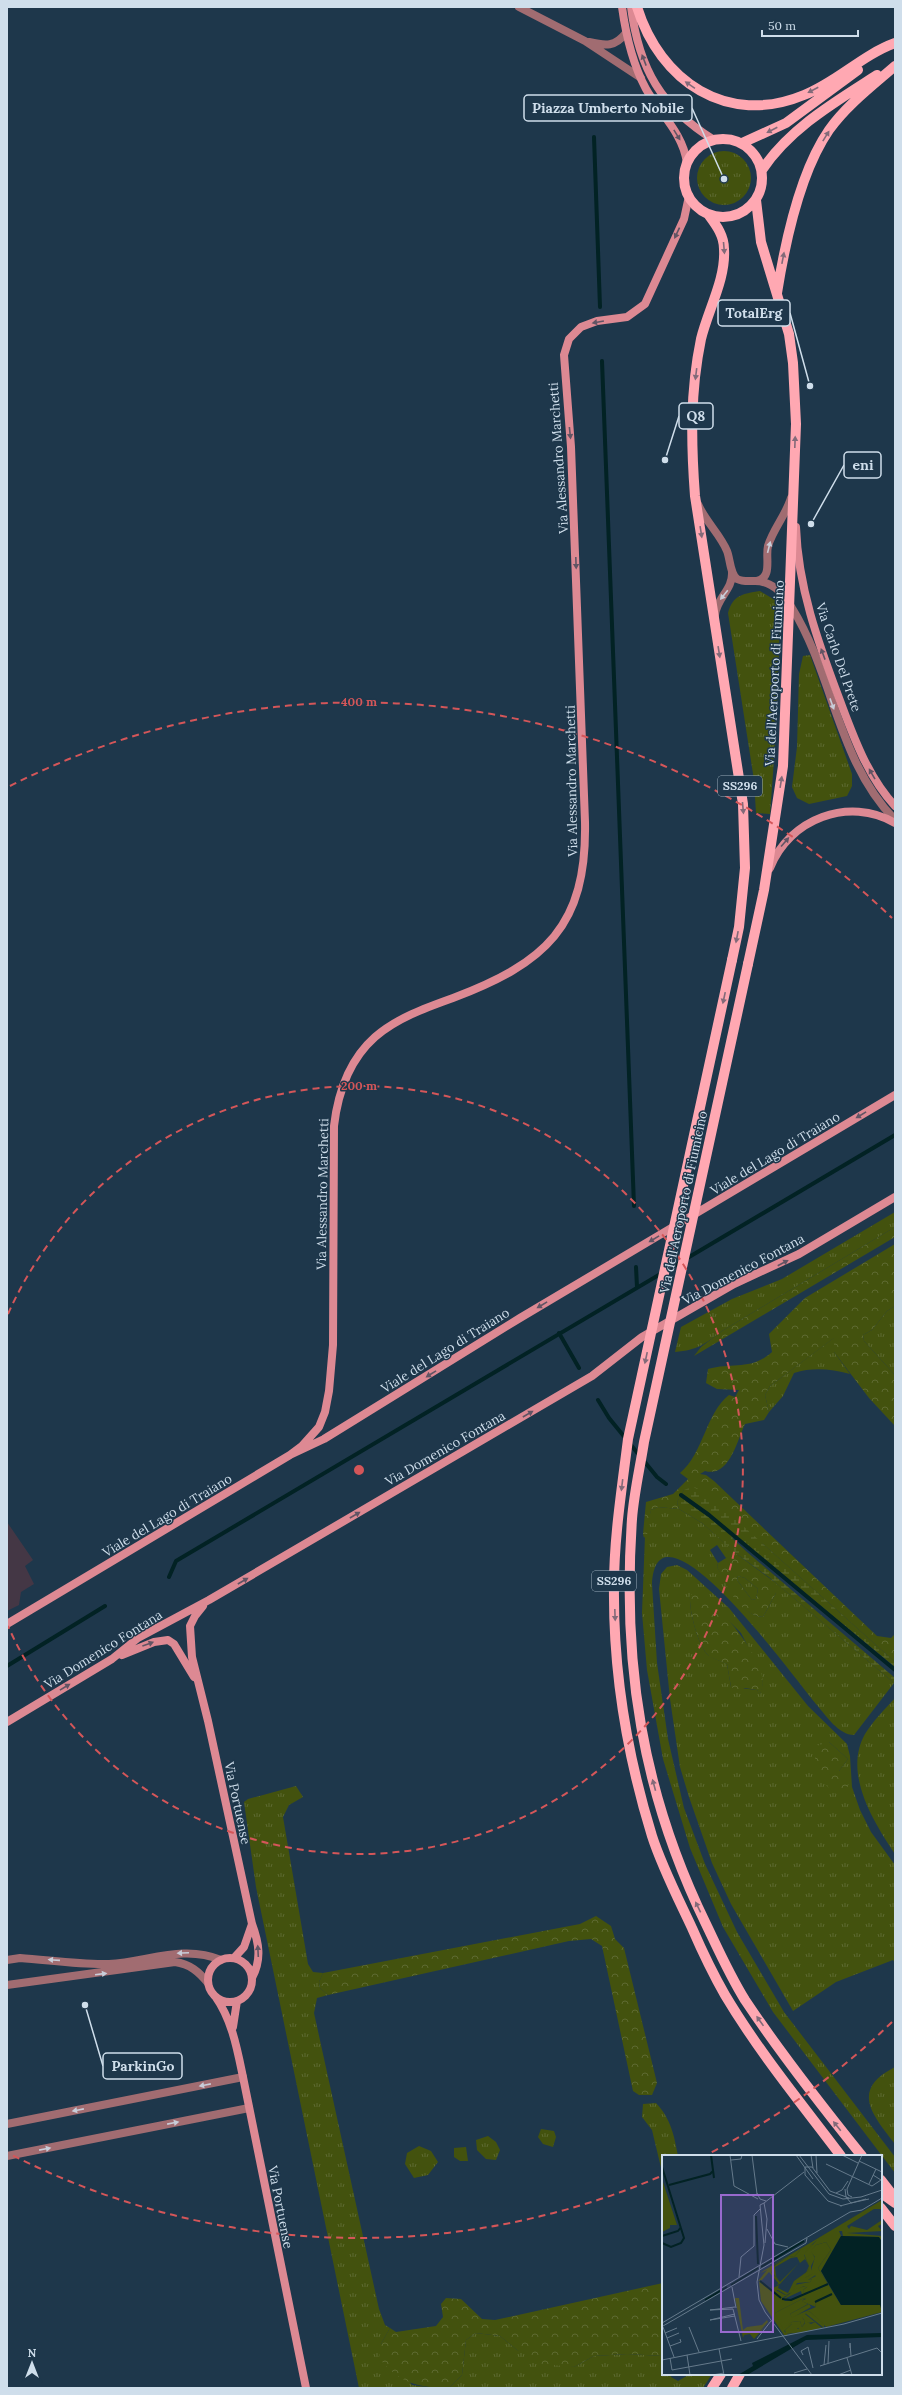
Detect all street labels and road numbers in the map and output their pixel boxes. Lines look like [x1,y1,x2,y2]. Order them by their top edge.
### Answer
street label: Via Alessandro Marchetti [545,381,572,535]
street label: Via dell'Aeroporto di Fiumicino [761,579,788,767]
street label: Via Carlo Del Prete [812,599,865,714]
street label: Via Alessandro Marchetti [562,705,581,858]
road number: SS296 [718,776,762,796]
street label: Viale del Lago di Traiano [707,1108,843,1199]
street label: Via dell'Aeroporto di Fiumicino [656,1109,711,1296]
street label: Via Alessandro Marchetti [313,1118,332,1271]
street label: Via Domenico Fontana [678,1230,808,1309]
street label: Viale del Lago di Traiano [377,1304,513,1397]
street label: Via Domenico Fontana [381,1407,509,1490]
street label: Viale del Lago di Traiano [99,1470,235,1561]
road number: SS296 [592,1571,636,1591]
street label: Via Domenico Fontana [40,1606,166,1693]
street label: Via Portuense [220,1759,255,1846]
street label: Via Portuense [264,2163,297,2250]

